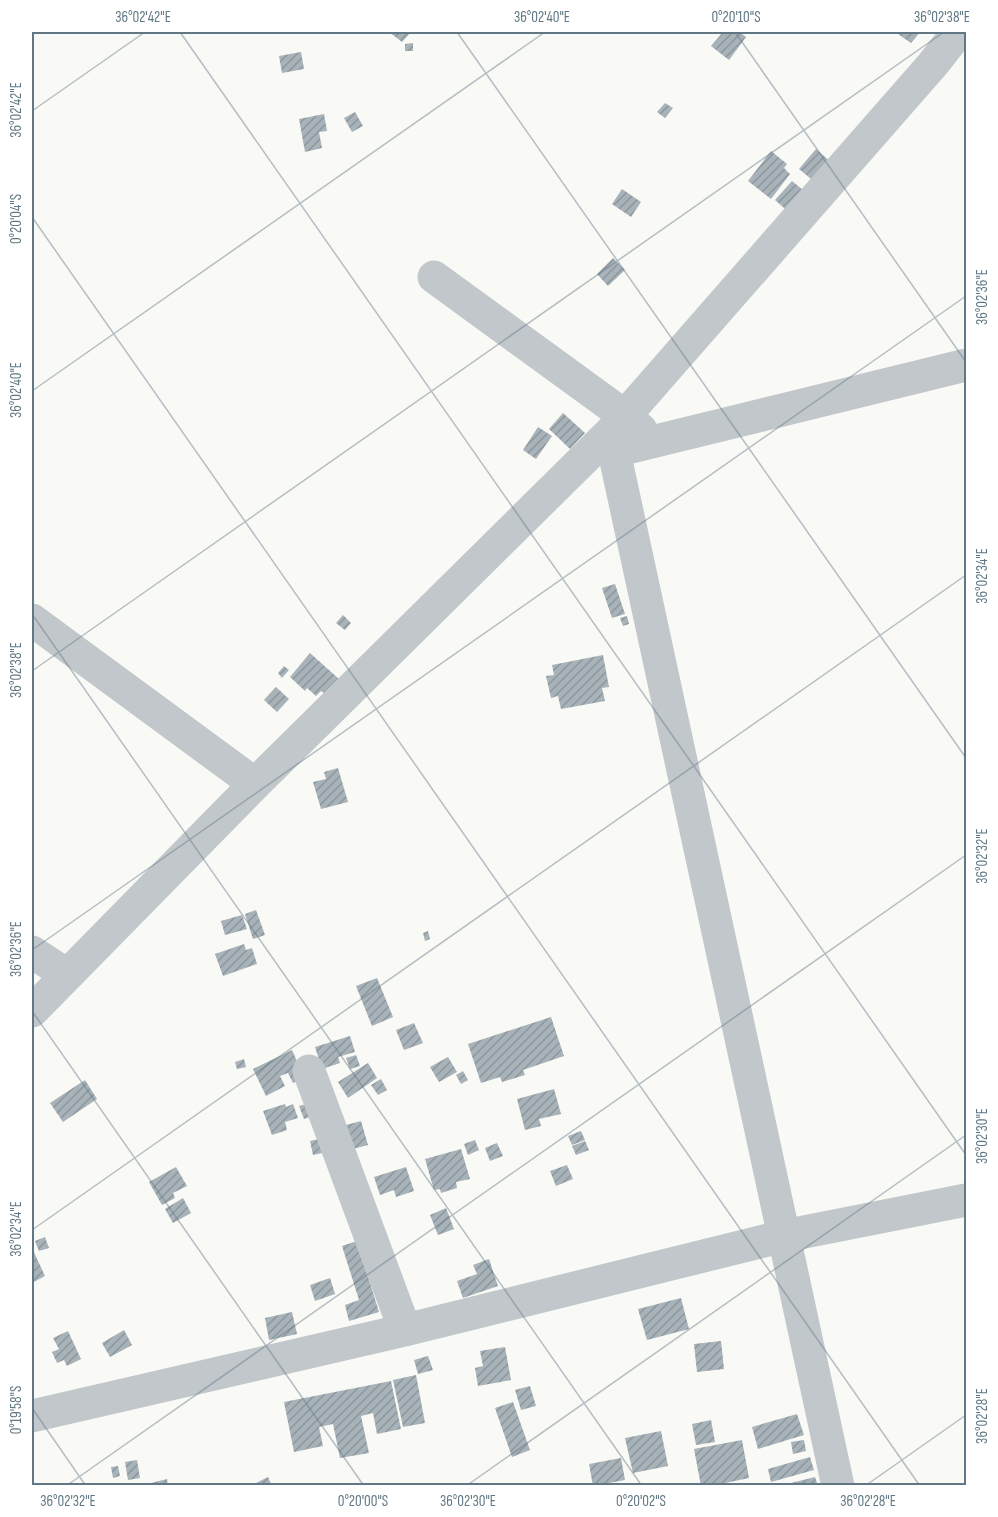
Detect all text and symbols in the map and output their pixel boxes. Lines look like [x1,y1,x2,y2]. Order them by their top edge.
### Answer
text: 36°02'42"E [115,8,171,27]
text: 36°02'40"E [514,8,570,27]
text: 0°20'10"S [711,8,761,27]
text: 36°02'38"E [914,8,970,27]
text: 36°02'42"E [7,82,26,138]
text: 0°20'04"S [7,194,26,244]
text: 36°02'36"E [973,269,992,325]
text: 36°02'40"E [7,362,26,418]
text: 36°02'34"E [973,548,992,604]
text: 36°02'38"E [7,642,26,698]
text: 36°02'32"E [973,828,992,884]
text: 36°02'36"E [7,921,26,977]
text: 36°02'30"E [973,1108,992,1164]
text: 36°02'34"E [7,1201,26,1257]
text: 0°19'58"S [7,1386,26,1434]
text: 36°02'28"E [973,1388,992,1444]
text: 36°02'32"E [40,1492,96,1511]
text: 0°20'00"S [338,1492,388,1511]
text: 36°02'30"E [440,1492,496,1511]
text: 0°20'02"S [616,1492,666,1511]
text: 36°02'28"E [840,1492,896,1511]

